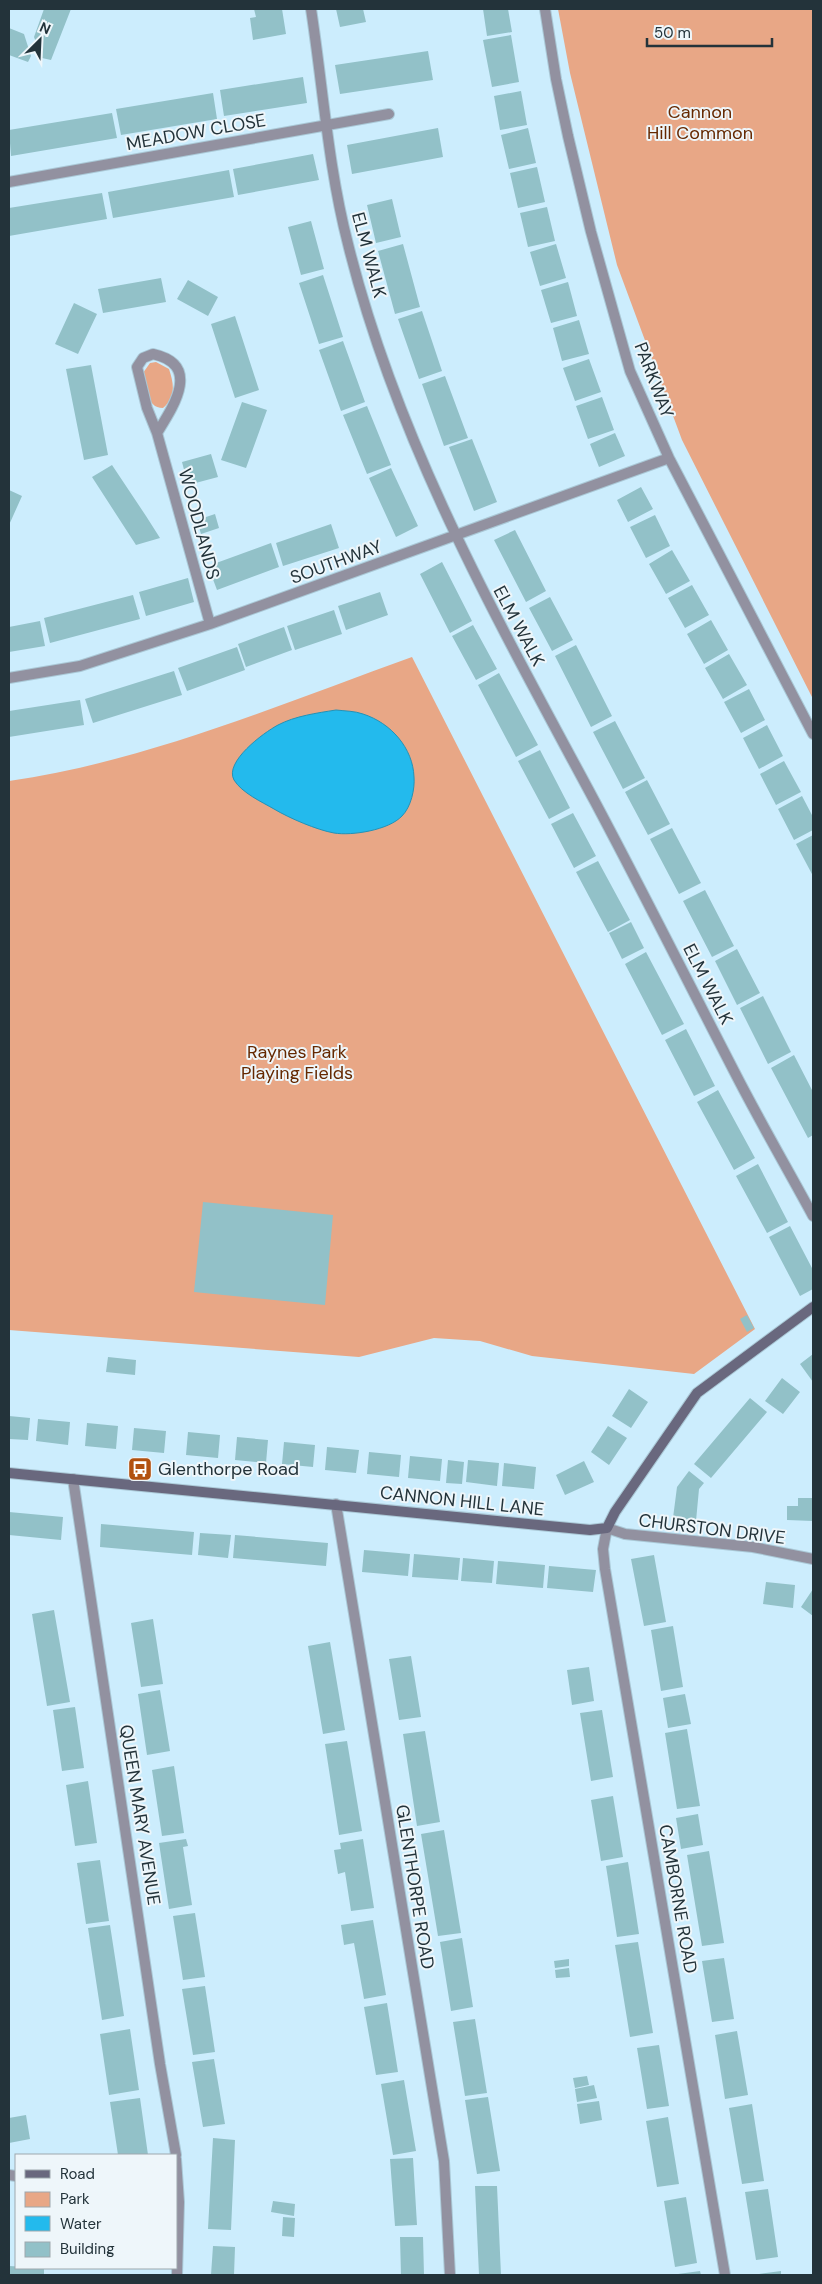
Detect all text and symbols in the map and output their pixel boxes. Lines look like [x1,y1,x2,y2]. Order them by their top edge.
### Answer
north arrow [15,15,65,65]
scale bar [647,15,772,47]
text: N [37,18,54,38]
text: 50 m [654,23,691,43]
park label: Cannon Hill Common [647,100,753,145]
street label: MEADOW CLOSE [124,108,268,156]
street label: ELM WALK [346,210,392,301]
street label: PARKWAY [629,339,680,422]
street label: WOODLANDS [173,466,225,582]
street label: SOUTHWAY [287,534,386,590]
street label: ELM WALK [488,582,550,671]
street label: ELM WALK [677,939,739,1029]
park label: Raynes Park Playing Fields [241,1040,353,1085]
bus stop icon: Glenthorpe Road [127,1456,153,1482]
place label: Glenthorpe Road [158,1457,299,1481]
street label: CANNON HILL LANE [379,1480,545,1522]
street label: CHURSTON DRIVE [637,1508,787,1550]
street label: QUEEN MARY AVENUE [114,1723,166,1907]
street label: GLENTHORPE ROAD [390,1803,440,1971]
street label: CAMBORNE ROAD [653,1823,703,1975]
legend [15,2154,178,2269]
text: Road [60,2164,95,2184]
text: Park [60,2189,90,2209]
text: Water [60,2214,102,2234]
text: Building [60,2239,115,2259]

